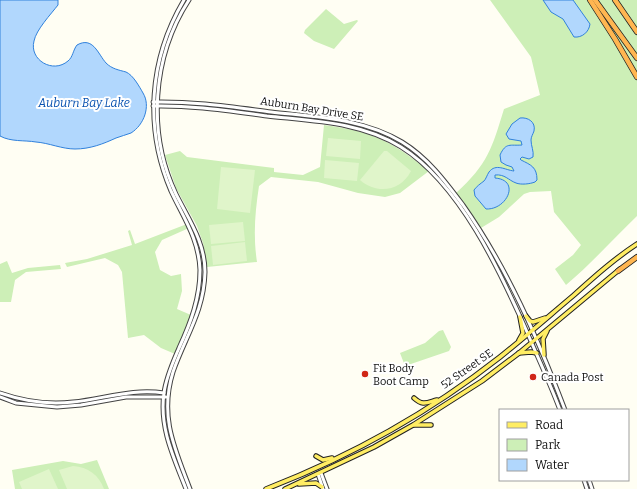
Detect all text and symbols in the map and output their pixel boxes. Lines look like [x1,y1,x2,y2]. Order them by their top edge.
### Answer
street label: Auburn Bay Drive SE [259,94,365,124]
water label: Auburn Bay Lake [37,96,130,110]
street label: 52 Street SE [439,346,496,392]
place label: Fit Body Boot Camp [373,362,429,388]
marker: Fit Body Boot Camp [360,369,370,379]
place label: Canada Post [541,371,603,384]
marker: Canada Post [528,372,538,382]
legend [499,409,629,481]
text: Road [535,418,563,432]
text: Park [535,438,561,452]
text: Water [535,458,570,472]

